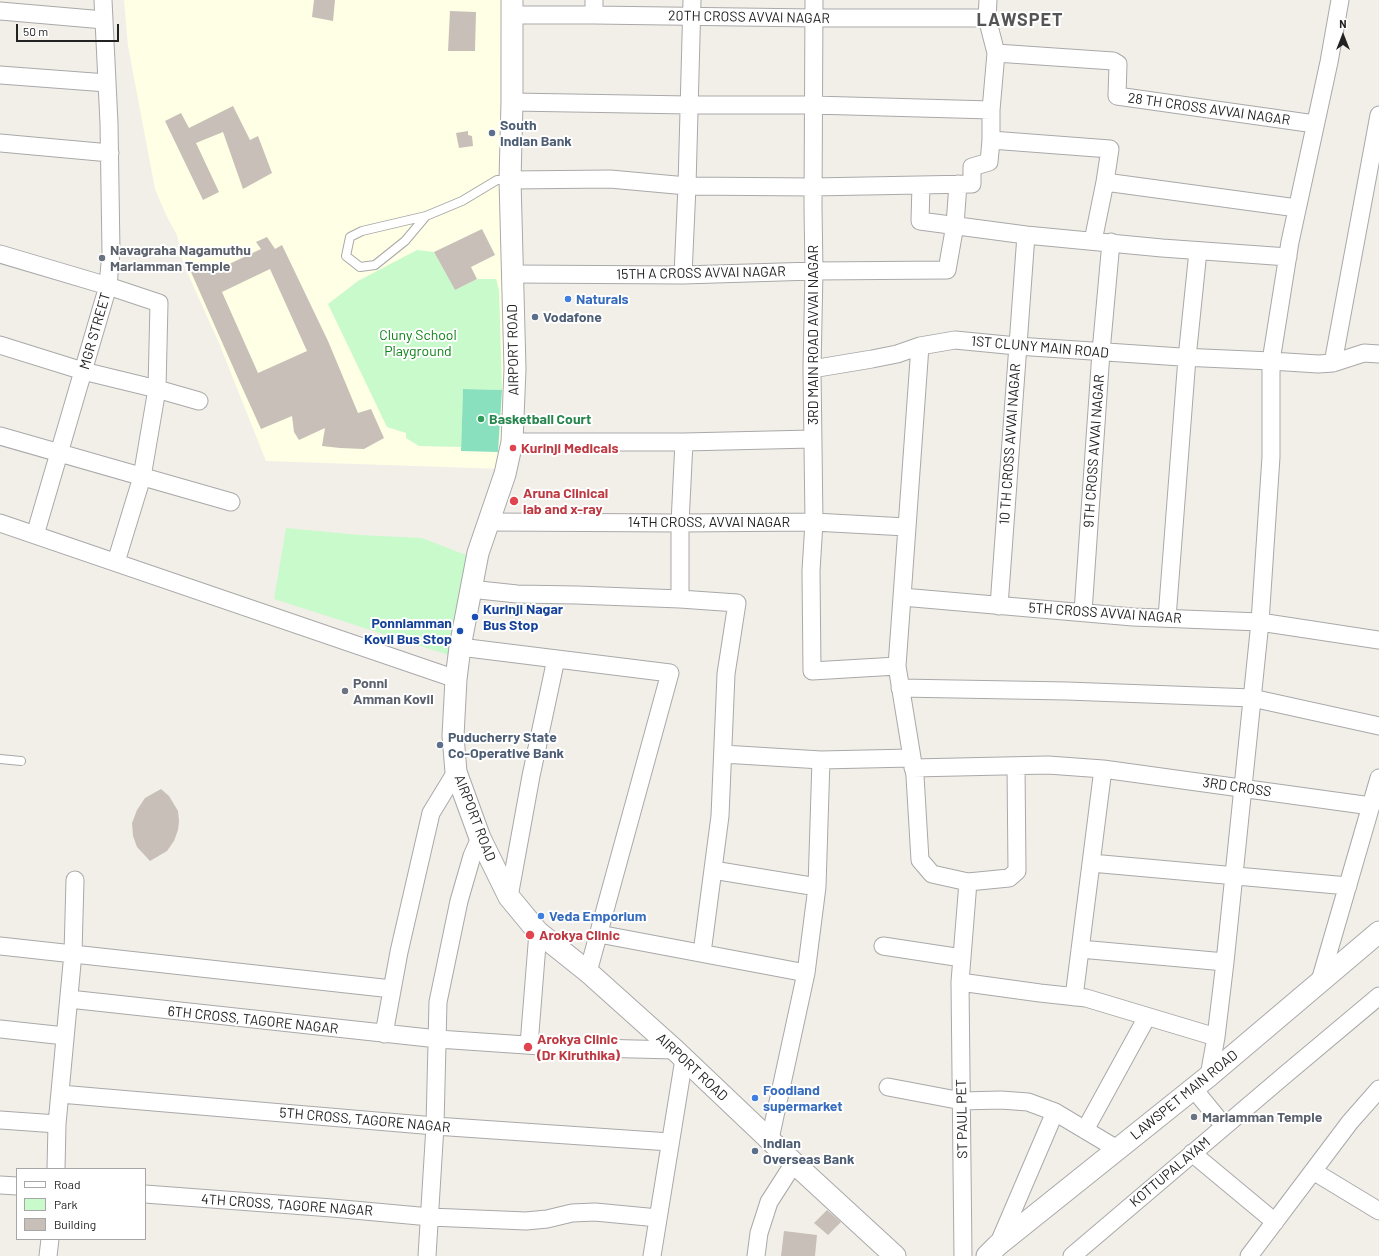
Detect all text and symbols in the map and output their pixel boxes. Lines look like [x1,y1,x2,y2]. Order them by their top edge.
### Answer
street label: 20TH CROSS AVVAI NAGAR [668,7,830,27]
district label: LAWSPET [976,9,1064,31]
scale bar [18,16,121,42]
north arrow [1323,16,1363,56]
text: N [1339,17,1347,30]
text: 50 m [23,24,48,38]
street label: 28 TH CROSS AVVAI NAGAR [1127,89,1291,129]
place label: South Indian Bank [500,117,572,150]
marker: South Indian Bank [487,128,497,138]
place label: Navagraha Nagamuthu Mariamman Temple [110,242,251,274]
street label: 3RD MAIN ROAD AVVAI NAGAR [805,245,821,425]
marker: Navagraha Nagamuthu Mariamman Temple [97,253,107,263]
street label: 15TH A CROSS AVVAI NAGAR [616,263,786,283]
street label: MGR STREET [76,291,114,371]
place label: Naturals [576,291,629,307]
marker: Naturals [563,294,573,304]
street label: AIRPORT ROAD [504,304,522,396]
place label: Vodafone [543,309,602,325]
marker: Vodafone [530,312,540,322]
park label: Cluny School Playground [379,327,457,360]
street label: 1ST CLUNY MAIN ROAD [970,333,1110,361]
street label: 10 TH CROSS AVVAI NAGAR [996,363,1024,525]
street label: 9TH CROSS AVVAI NAGAR [1080,374,1108,528]
place label: Basketball Court [489,411,591,427]
marker: Basketball Court [476,414,486,424]
place label: Kurinji Medicals [521,440,618,456]
marker: Kurinji Medicals [508,443,518,453]
place label: Aruna Clinical lab and x-ray [523,485,608,518]
marker: Aruna Clinical lab and x-ray [508,495,520,507]
street label: 14TH CROSS, AVVAI NAGAR [628,514,790,530]
street label: 5TH CROSS AVVAI NAGAR [1028,599,1182,627]
place label: Kurinji Nagar Bus Stop [483,601,563,634]
marker: Kurinji Nagar Bus Stop [470,612,480,622]
place label: Ponniamman Kovil Bus Stop [364,615,452,648]
marker: Ponniamman Kovil Bus Stop [455,626,465,636]
place label: Ponni Amman Kovil [353,675,434,708]
marker: Ponni Amman Kovil [340,686,350,696]
place label: Puducherry State Co-Operative Bank [448,729,564,762]
marker: Puducherry State Co-Operative Bank [435,740,445,750]
street label: AIRPORT ROAD [451,772,499,864]
street label: 3RD CROSS [1201,774,1273,800]
place label: Veda Emporium [549,908,646,924]
marker: Veda Emporium [536,911,546,921]
place label: Arokya Clinic [539,927,620,943]
marker: Arokya Clinic [524,929,536,941]
street label: 6TH CROSS, TAGORE NAGAR [167,1003,339,1037]
street label: AIRPORT ROAD [653,1030,731,1104]
place label: Arokya Clinic (Dr Kiruthika) [537,1031,620,1064]
marker: Arokya Clinic (Dr Kiruthika) [522,1041,534,1053]
street label: LAWSPET MAIN ROAD [1127,1047,1241,1143]
street label: ST PAUL PET [953,1079,971,1159]
place label: Foodland supermarket [763,1082,843,1114]
marker: Foodland supermarket [750,1093,760,1103]
street label: 5TH CROSS, TAGORE NAGAR [279,1104,451,1136]
place label: Mariamman Temple [1202,1109,1322,1125]
marker: Mariamman Temple [1189,1112,1199,1122]
street label: KOTTUPALAYAM [1126,1133,1214,1211]
place label: Indian Overseas Bank [763,1135,854,1168]
marker: Indian Overseas Bank [750,1146,760,1156]
legend [16,1168,146,1240]
text: Road [54,1177,81,1191]
street label: 4TH CROSS, TAGORE NAGAR [201,1191,373,1219]
text: Park [54,1197,78,1211]
text: Building [54,1217,96,1231]

